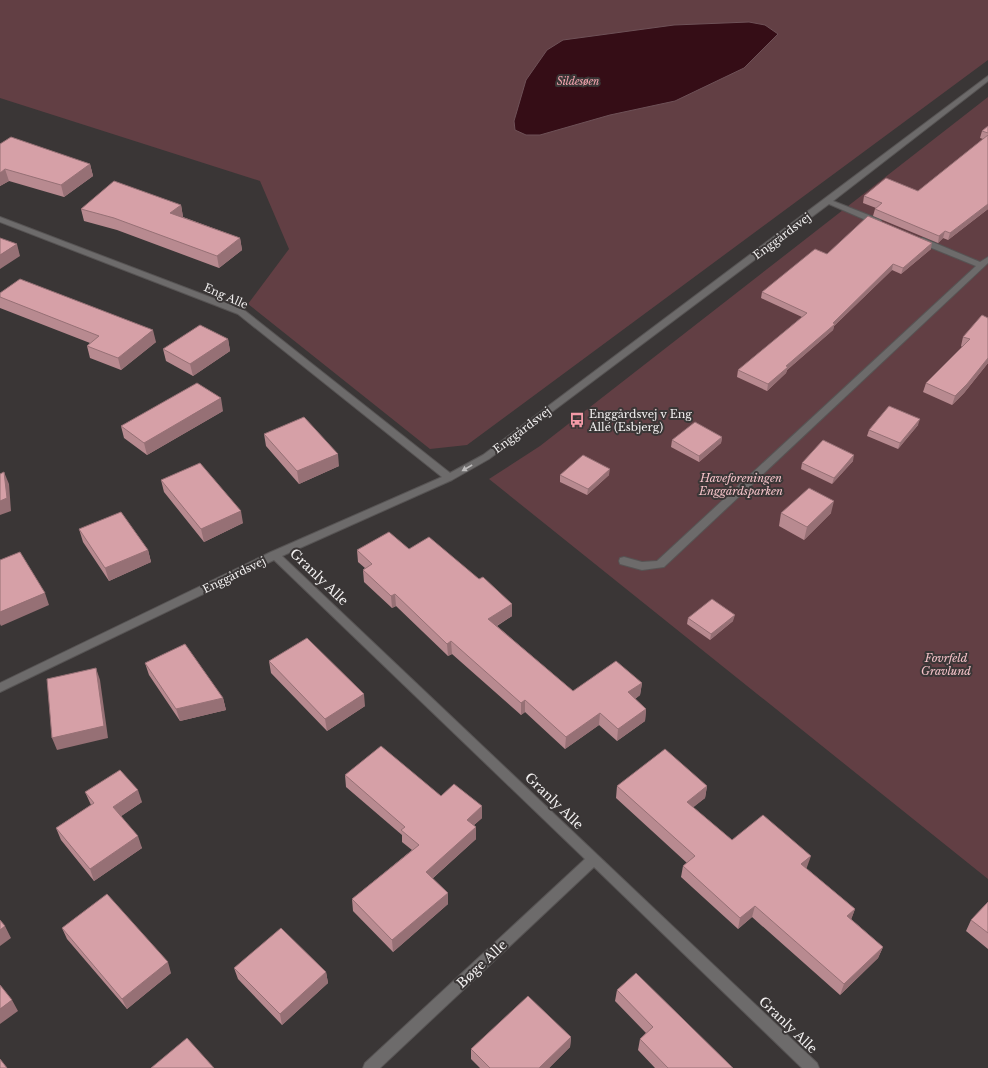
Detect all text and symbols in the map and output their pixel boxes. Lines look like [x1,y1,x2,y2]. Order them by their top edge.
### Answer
water label: Sildesøen [557,75,599,88]
street label: Enggårdsvej [750,210,814,262]
street label: Eng Alle [202,280,250,312]
street label: Enggårdsvej [490,404,554,456]
place label: Enggårdsvej v Eng Allé (Esbjerg) [588,407,692,434]
bus stop icon: Enggårdsvej v Eng Allé (Esbjerg) [568,411,586,429]
one-way arrow [461,464,473,471]
park label: Haveforeningen Enggårdsparken [698,471,783,498]
street label: Granly Alle [286,545,352,609]
street label: Enggårdsvej [200,554,268,596]
park label: Fovrfeld Gravlund [921,651,971,678]
street label: Granly Alle [521,769,587,833]
street label: Bøge Alle [453,936,511,992]
street label: Granly Alle [755,993,821,1057]

